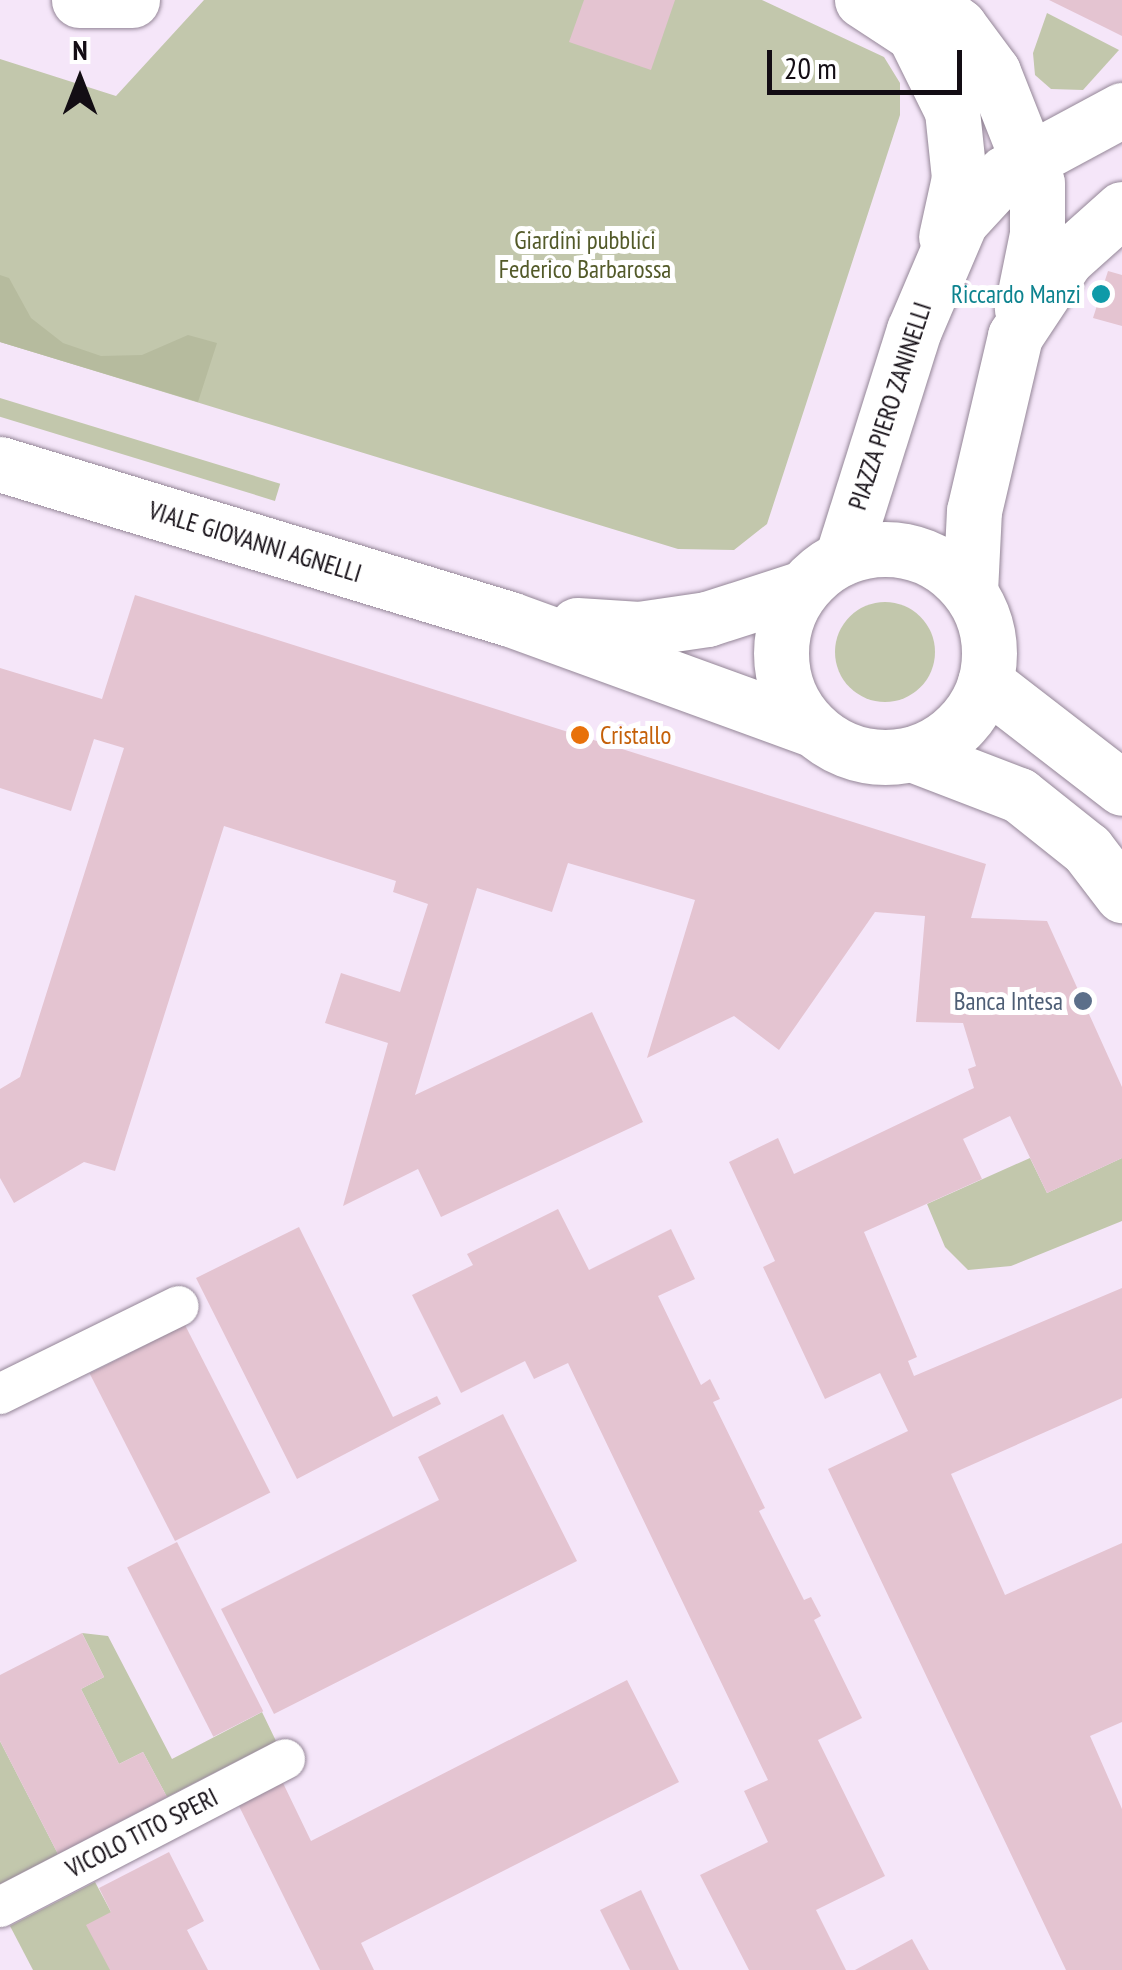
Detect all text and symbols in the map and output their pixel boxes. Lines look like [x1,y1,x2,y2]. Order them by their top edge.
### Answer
north arrow [30,30,130,130]
scale bar [772,30,967,92]
text: N [72,31,88,68]
text: 20 m [784,48,837,87]
park label: Giardini pubblici Federico Barbarossa [499,226,671,285]
place label: Riccardo Manzi [951,279,1081,309]
marker: Riccardo Manzi [1090,283,1112,305]
street label: PIAZZA PIERO ZANINELLI [842,298,938,514]
street label: VIALE GIOVANNI AGNELLI [145,495,365,589]
place label: Cristallo [600,720,671,750]
marker: Cristallo [569,724,591,746]
place label: Banca Intesa [954,986,1063,1016]
marker: Banca Intesa [1072,990,1094,1012]
street label: VICOLO TITO SPERI [61,1782,223,1884]

